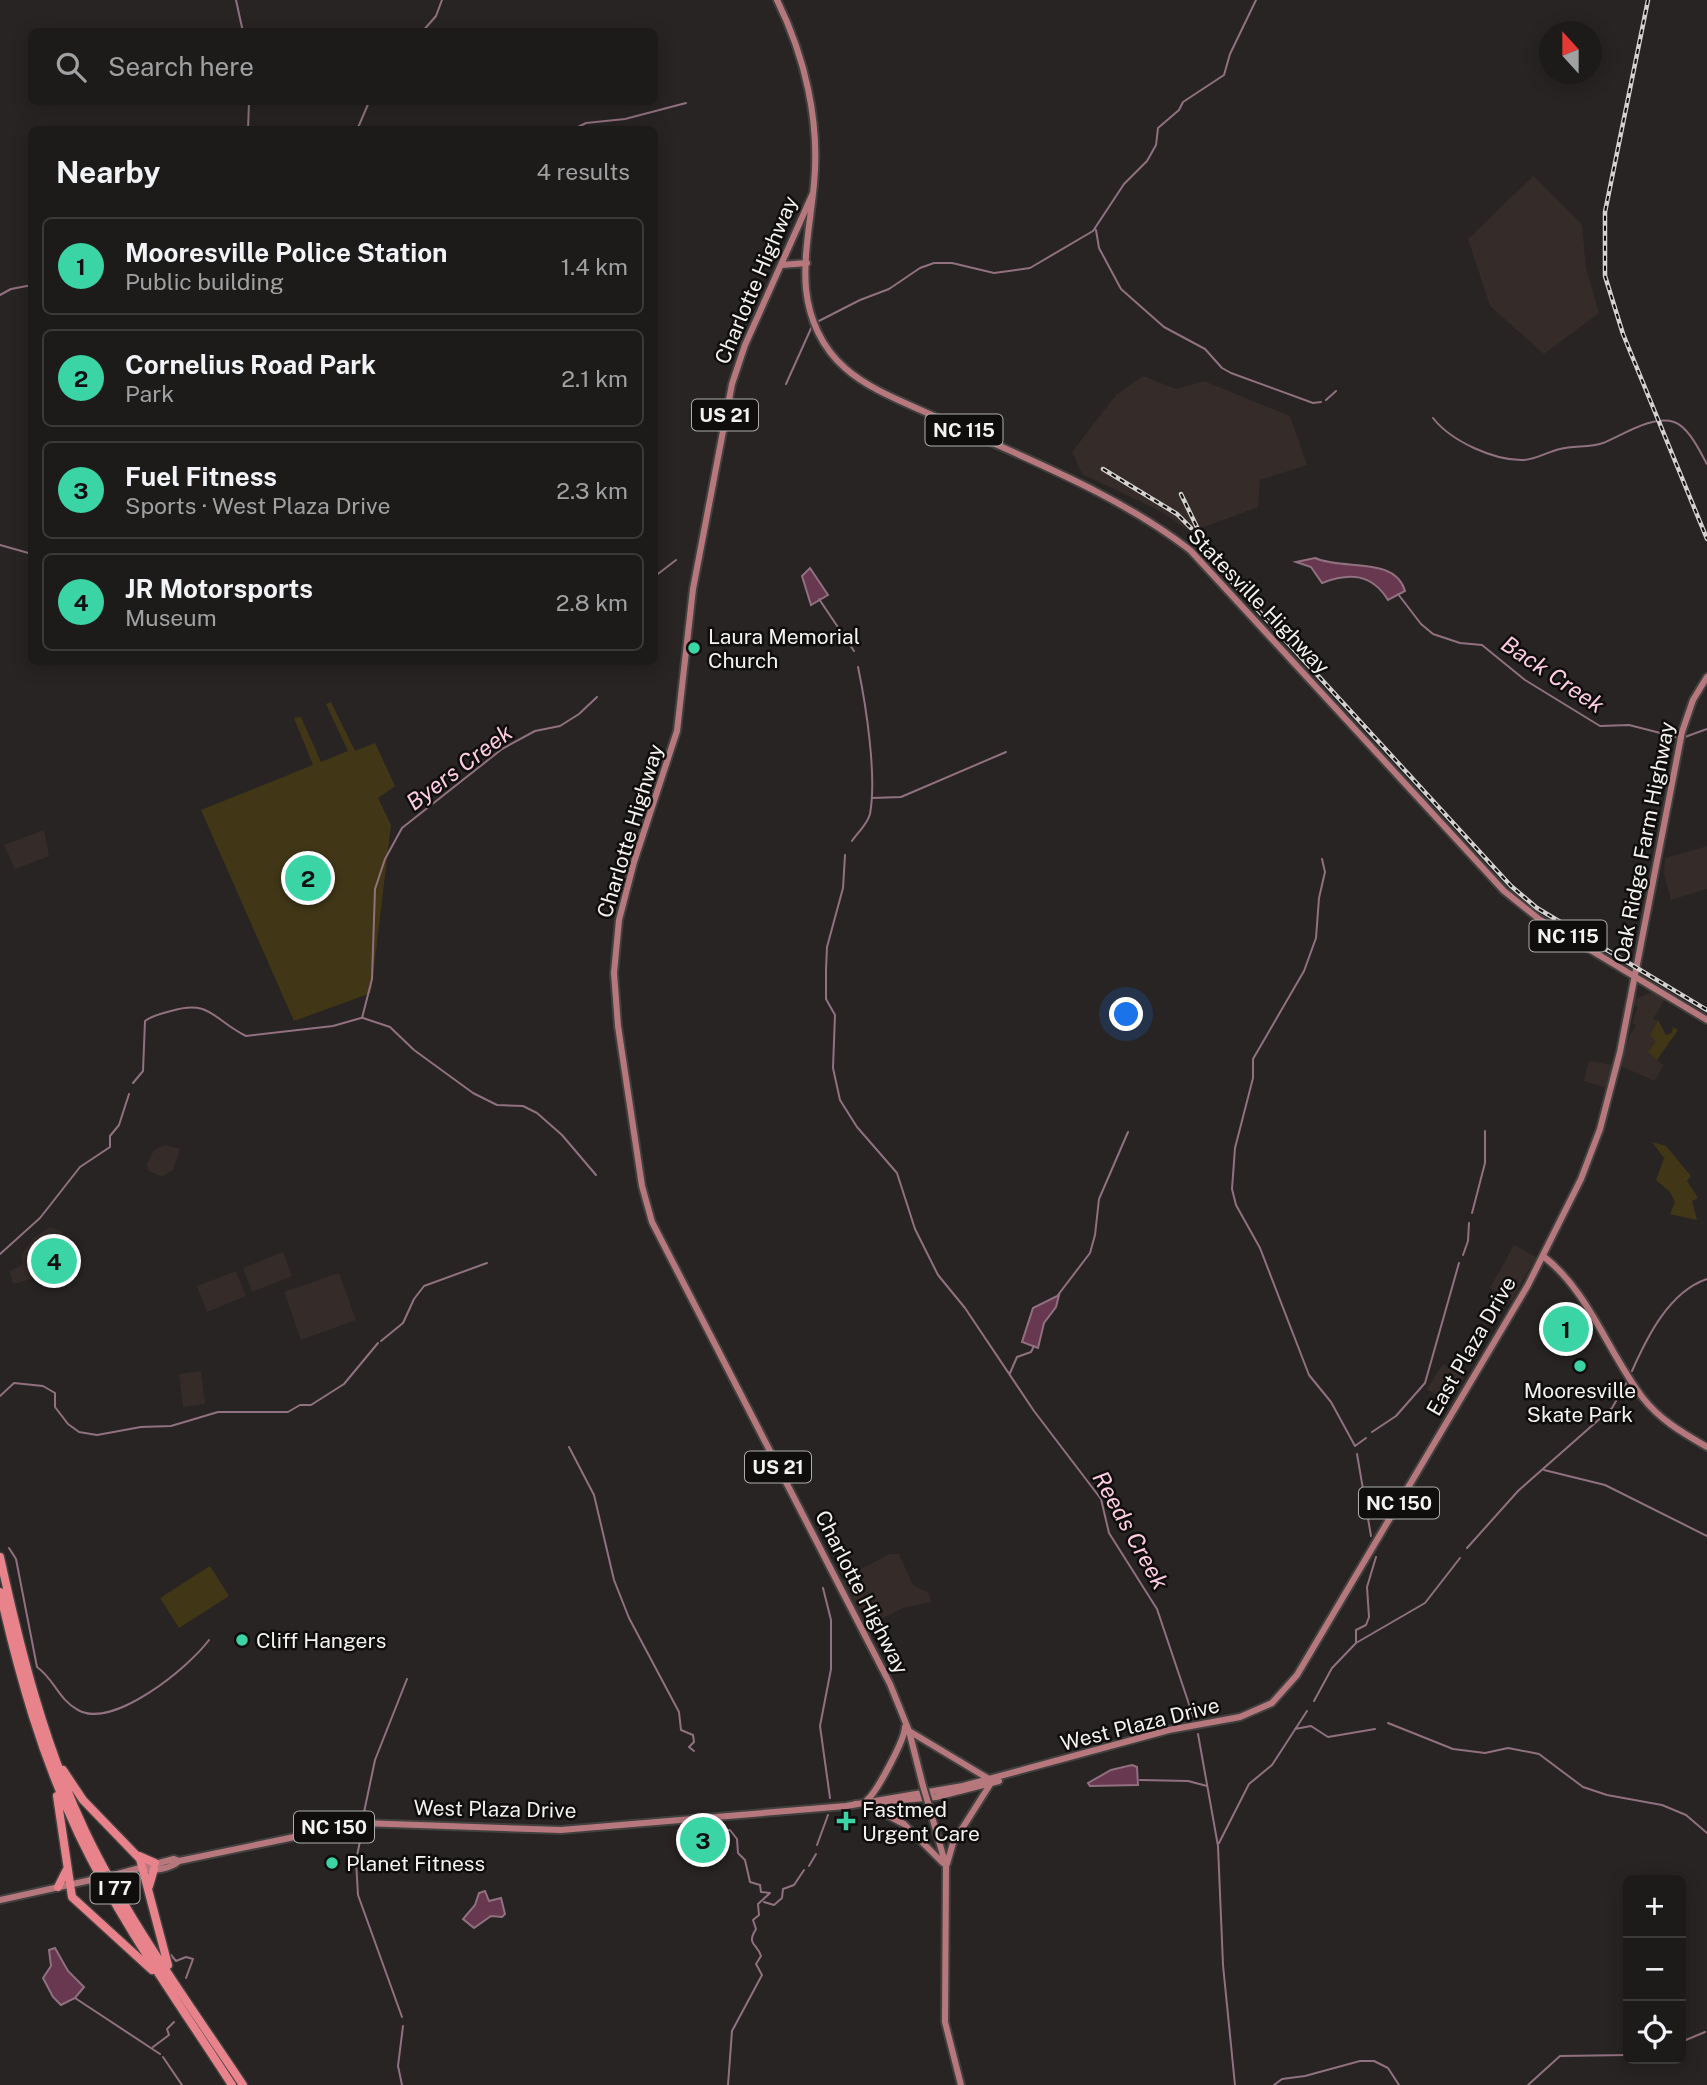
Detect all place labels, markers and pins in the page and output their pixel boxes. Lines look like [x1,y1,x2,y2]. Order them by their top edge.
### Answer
place label: Laura Memorial Church [708,624,860,673]
marker: Laura Memorial Church [686,640,702,656]
pin: 2 [285,852,331,904]
pin: 4 [31,1235,77,1287]
pin: 1 [1543,1303,1589,1355]
marker: Mooresville Skate Park [1572,1358,1588,1374]
place label: Mooresville Skate Park [1524,1378,1636,1427]
place label: Cliff Hangers [256,1628,386,1653]
marker: Cliff Hangers [234,1632,250,1648]
place label: Fastmed Urgent Care [862,1797,980,1846]
marker: Fastmed Urgent Care [836,1811,856,1831]
pin: 3 [680,1814,726,1866]
place label: Planet Fitness [346,1851,485,1876]
marker: Planet Fitness [324,1855,340,1871]

